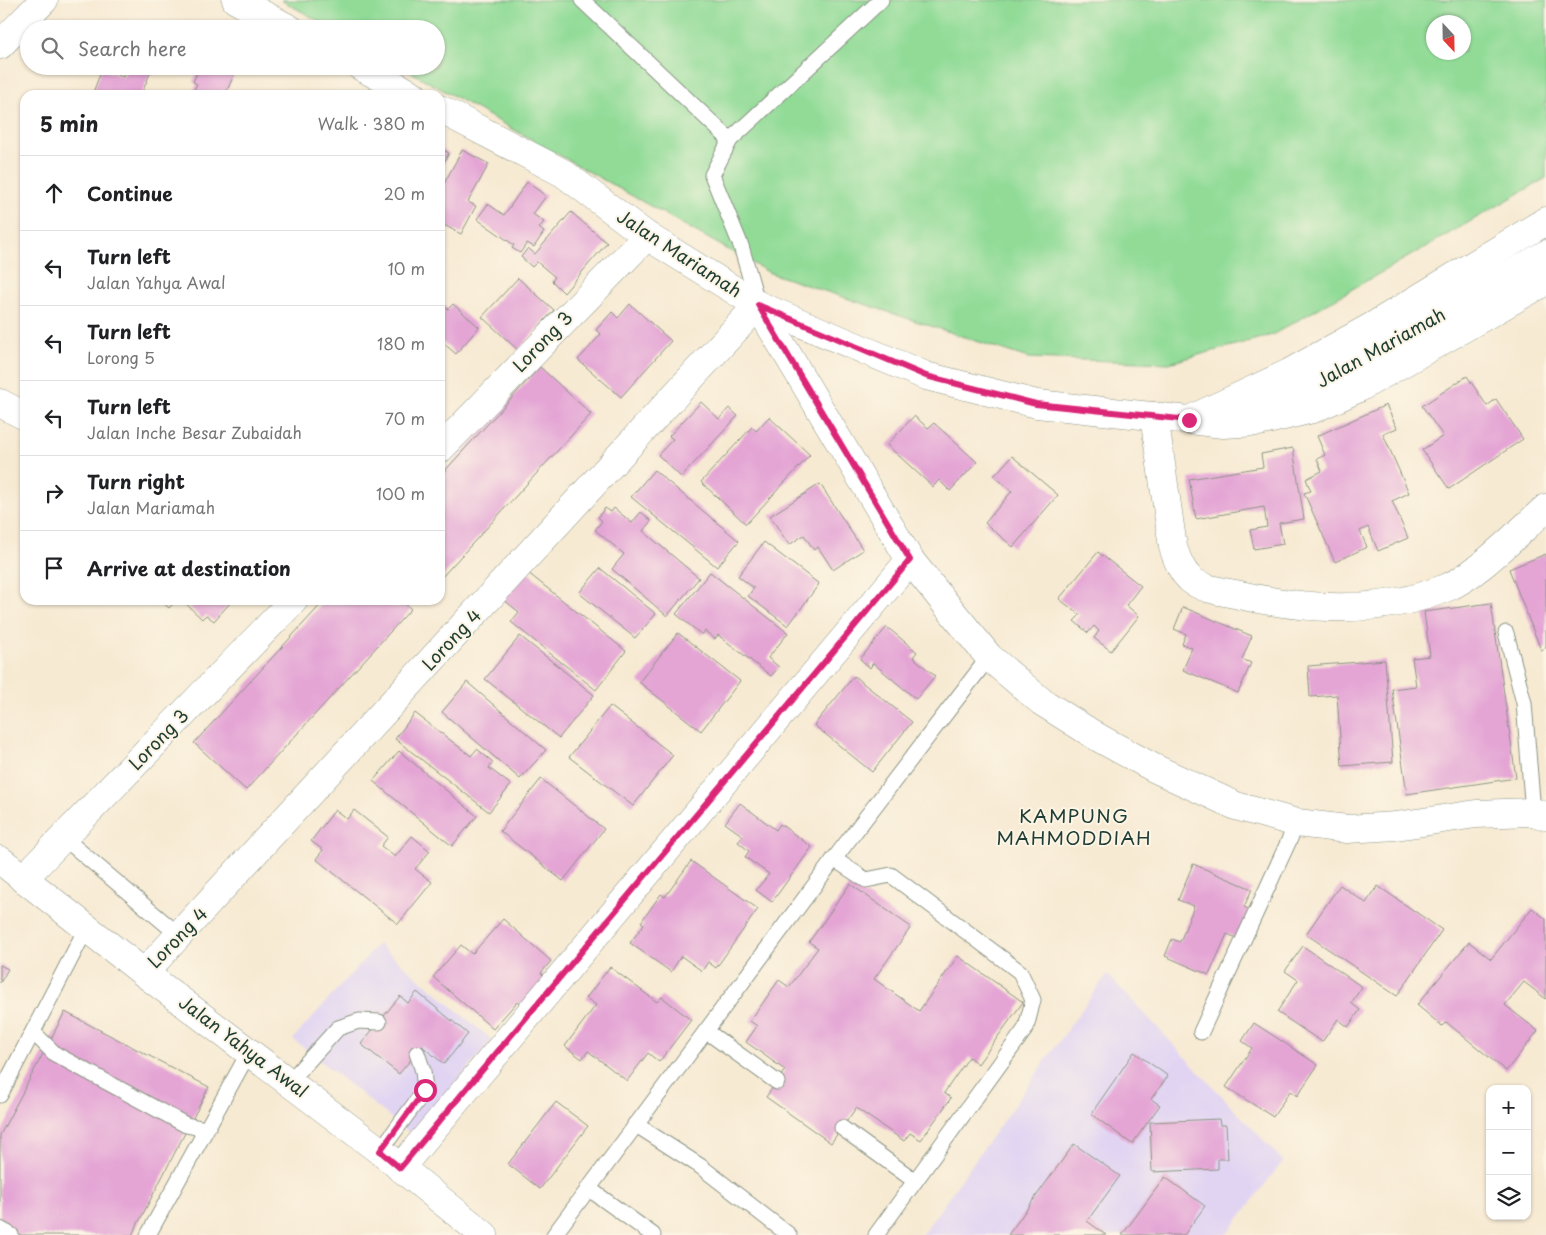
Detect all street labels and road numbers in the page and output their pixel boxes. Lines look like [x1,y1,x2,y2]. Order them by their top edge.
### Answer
street label: Jalan Mariamah [612,202,748,303]
street label: Jalan Mariamah [1311,300,1450,393]
street label: Lorong 3 [506,304,578,378]
street label: Lorong 4 [415,602,487,676]
street label: Lorong 3 [122,702,194,776]
street label: Lorong 4 [141,900,213,974]
street label: Jalan Yahya Awal [174,988,314,1103]

